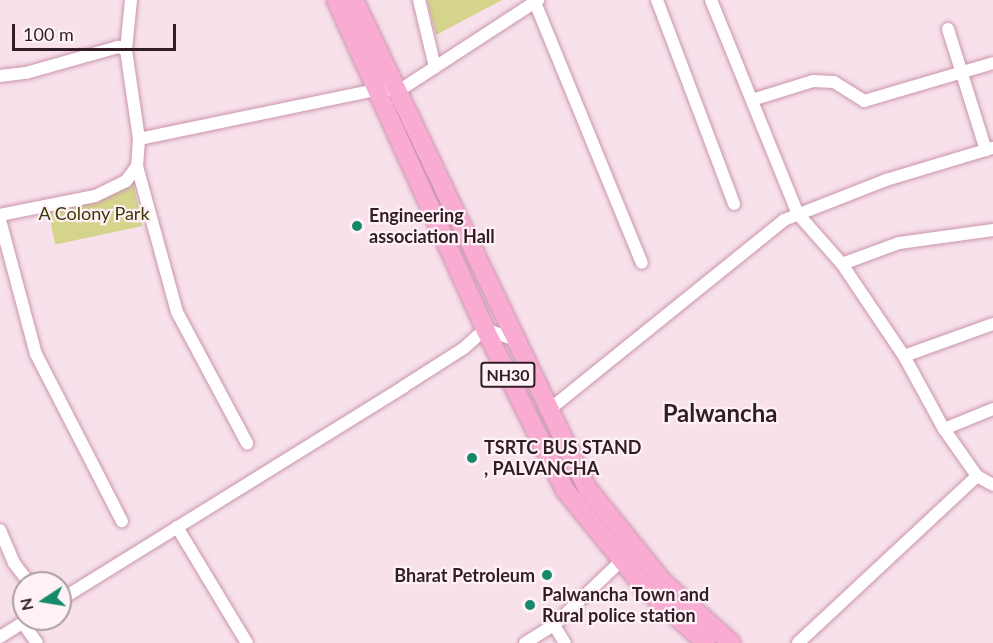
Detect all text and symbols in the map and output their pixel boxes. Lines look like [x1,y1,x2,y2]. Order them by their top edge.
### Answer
scale bar [15,12,178,50]
text: 100 m [23,23,74,45]
park label: A Colony Park [38,202,150,224]
place label: Engineering association Hall [369,205,495,248]
marker: Engineering association Hall [350,219,364,233]
road number: NH30 [480,362,536,388]
district label: Palwancha [663,399,777,427]
place label: TSRTC BUS STAND , PALVANCHA [484,437,641,480]
marker: TSRTC BUS STAND , PALVANCHA [465,451,479,465]
place label: Bharat Petroleum [394,564,535,586]
marker: Bharat Petroleum [540,568,554,582]
north arrow [12,571,72,631]
place label: Palwancha Town and Rural police station [542,584,710,626]
text: N [15,596,36,612]
marker: Palwancha Town and Rural police station [523,598,537,612]

